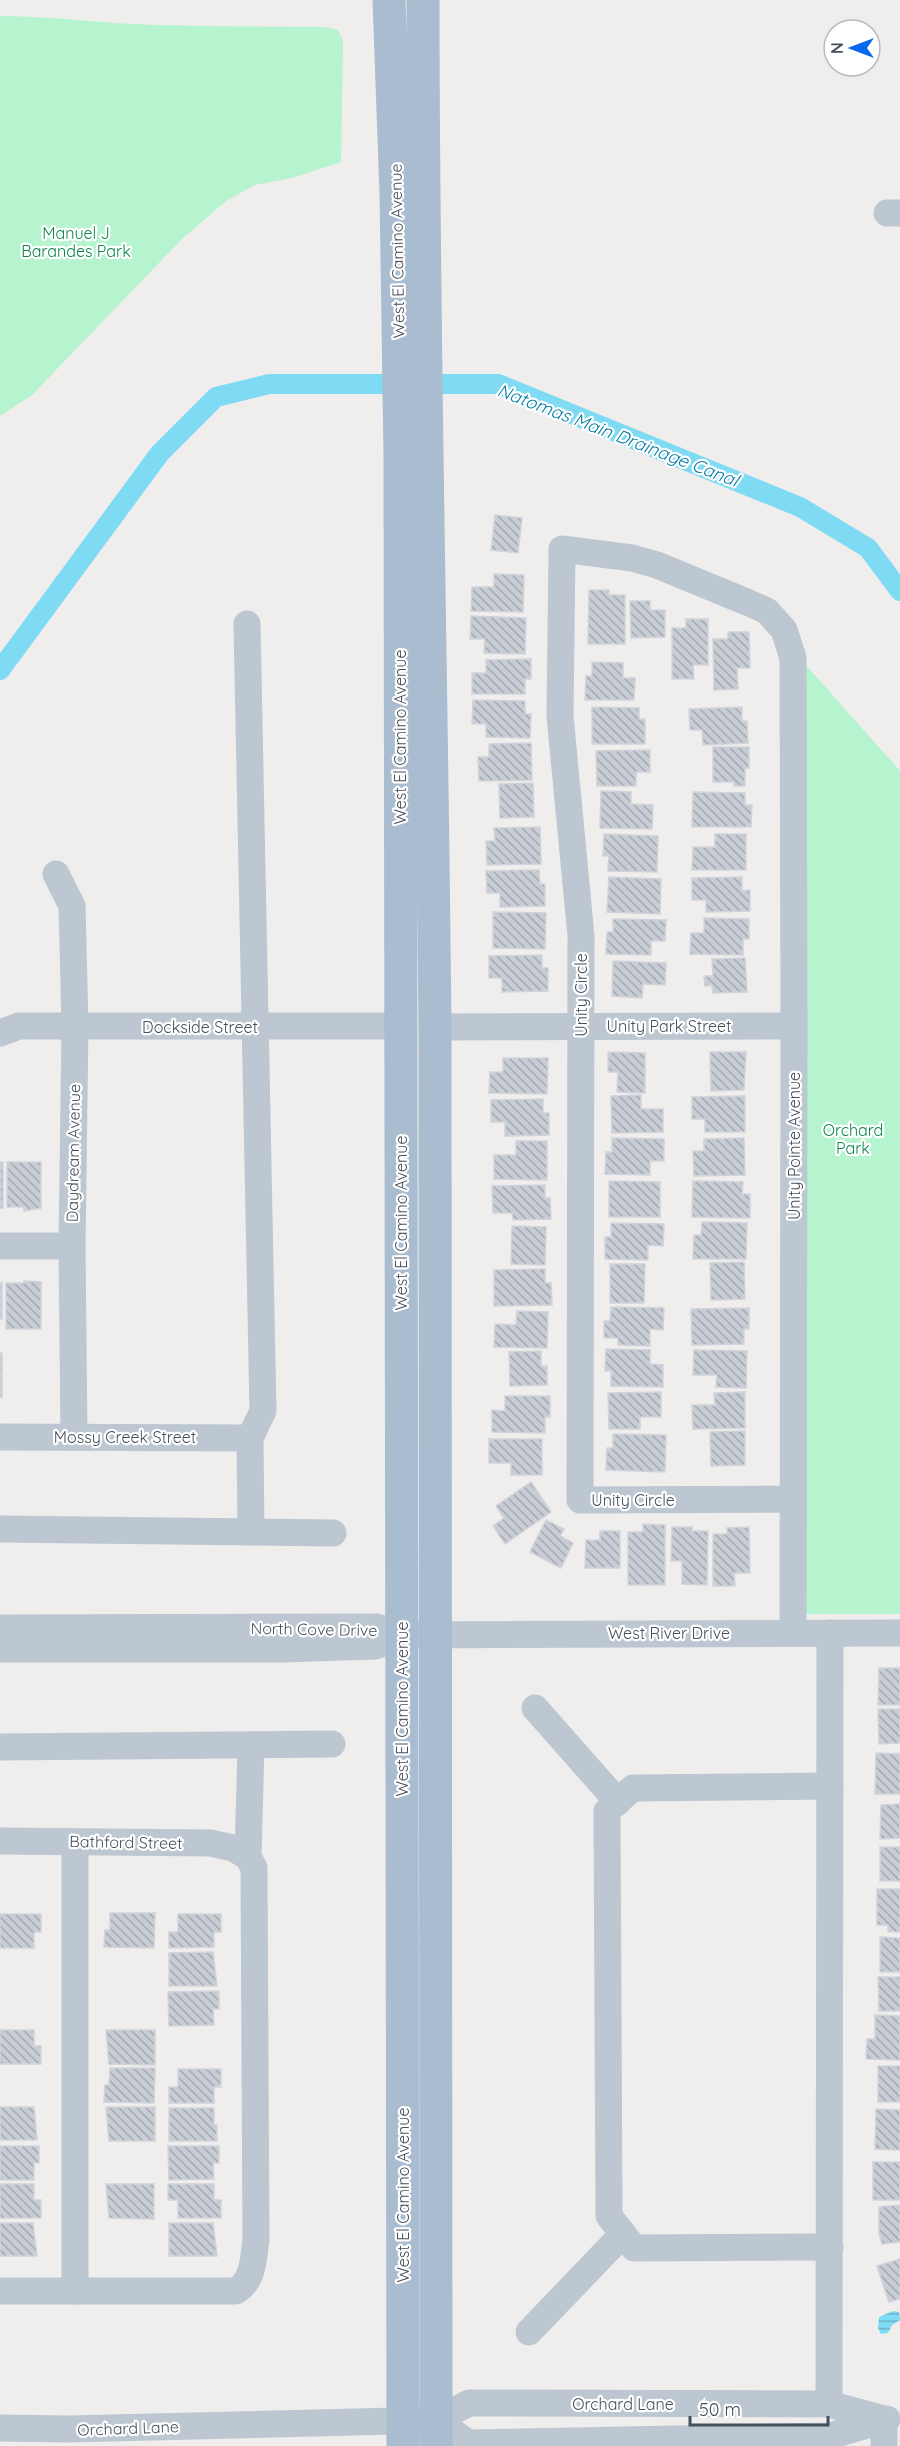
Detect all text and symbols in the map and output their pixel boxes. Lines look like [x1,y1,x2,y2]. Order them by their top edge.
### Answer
north arrow [822,18,882,78]
text: N [827,42,847,54]
street label: West El Camino Avenue [385,163,409,339]
park label: Manuel J Barandes Park [21,223,131,261]
water label: Natomas Main Drainage Canal [494,378,744,492]
street label: West El Camino Avenue [390,650,410,824]
street label: Unity Circle [571,953,591,1037]
street label: Unity Park Street [607,1016,731,1036]
street label: Dockside Street [142,1017,258,1037]
street label: Unity Pointe Avenue [784,1072,804,1220]
street label: Daydream Avenue [62,1084,84,1222]
park label: Orchard Park [823,1120,883,1158]
street label: West El Camino Avenue [391,1136,411,1310]
street label: Mossy Creek Street [54,1427,196,1447]
street label: Unity Circle [591,1490,675,1510]
street label: North Cove Drive [250,1618,378,1640]
street label: West El Camino Avenue [392,1622,412,1796]
street label: West River Drive [608,1623,730,1643]
street label: Bathford Street [69,1831,183,1853]
street label: West El Camino Avenue [393,2108,413,2282]
scale bar [690,2389,828,2427]
street label: Orchard Lane [572,2394,674,2414]
text: 50 m [699,2398,741,2421]
street label: Orchard Lane [77,2416,179,2440]

